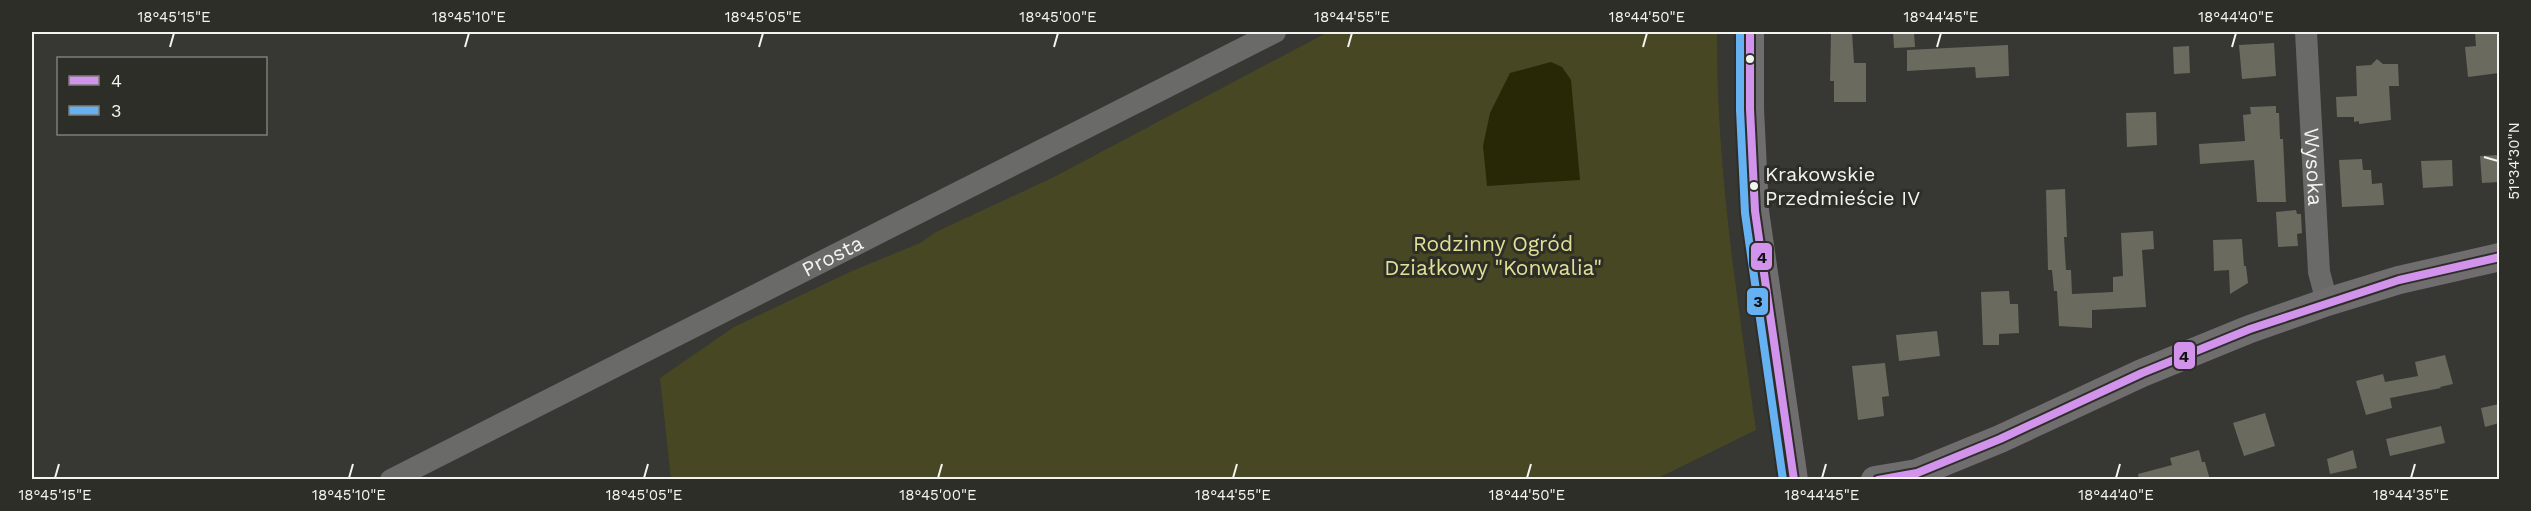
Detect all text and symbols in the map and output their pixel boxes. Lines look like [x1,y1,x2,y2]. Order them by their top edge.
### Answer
text: 18°45'15"E [137,8,211,26]
text: 18°45'10"E [432,8,506,26]
text: 18°45'05"E [725,8,801,26]
text: 18°45'00"E [1019,8,1097,26]
text: 18°44'55"E [1314,8,1390,26]
text: 18°44'50"E [1609,8,1685,26]
text: 18°44'45"E [1904,8,1978,26]
text: 18°44'40"E [2198,8,2274,26]
unlabelled marker [1744,53,1756,65]
legend [57,57,267,135]
text: 4 [111,70,122,91]
text: 3 [111,100,122,121]
text: 51°34'30"N [2505,122,2523,200]
street label: Wysoka [2299,127,2328,207]
place label: Krakowskie Przedmieście IV [1765,162,1920,210]
marker: Krakowskie Przedmieście IV [1748,180,1760,192]
street label: Prosta [797,230,867,282]
park label: Rodzinny Ogród Działkowy "Konwalia" [1384,231,1602,280]
line badge: 4 [1750,242,1773,271]
text: 4 [1757,248,1767,267]
line badge: 3 [1746,287,1769,316]
text: 3 [1753,292,1763,311]
line badge: 4 [2173,341,2196,370]
text: 4 [2179,347,2189,366]
text: 18°45'15"E [18,486,92,504]
text: 18°45'10"E [312,486,386,504]
text: 18°45'05"E [606,486,682,504]
text: 18°45'00"E [899,486,977,504]
text: 18°44'55"E [1195,486,1271,504]
text: 18°44'50"E [1489,486,1565,504]
text: 18°44'45"E [1785,486,1859,504]
text: 18°44'40"E [2078,486,2154,504]
text: 18°44'35"E [2373,486,2449,504]

